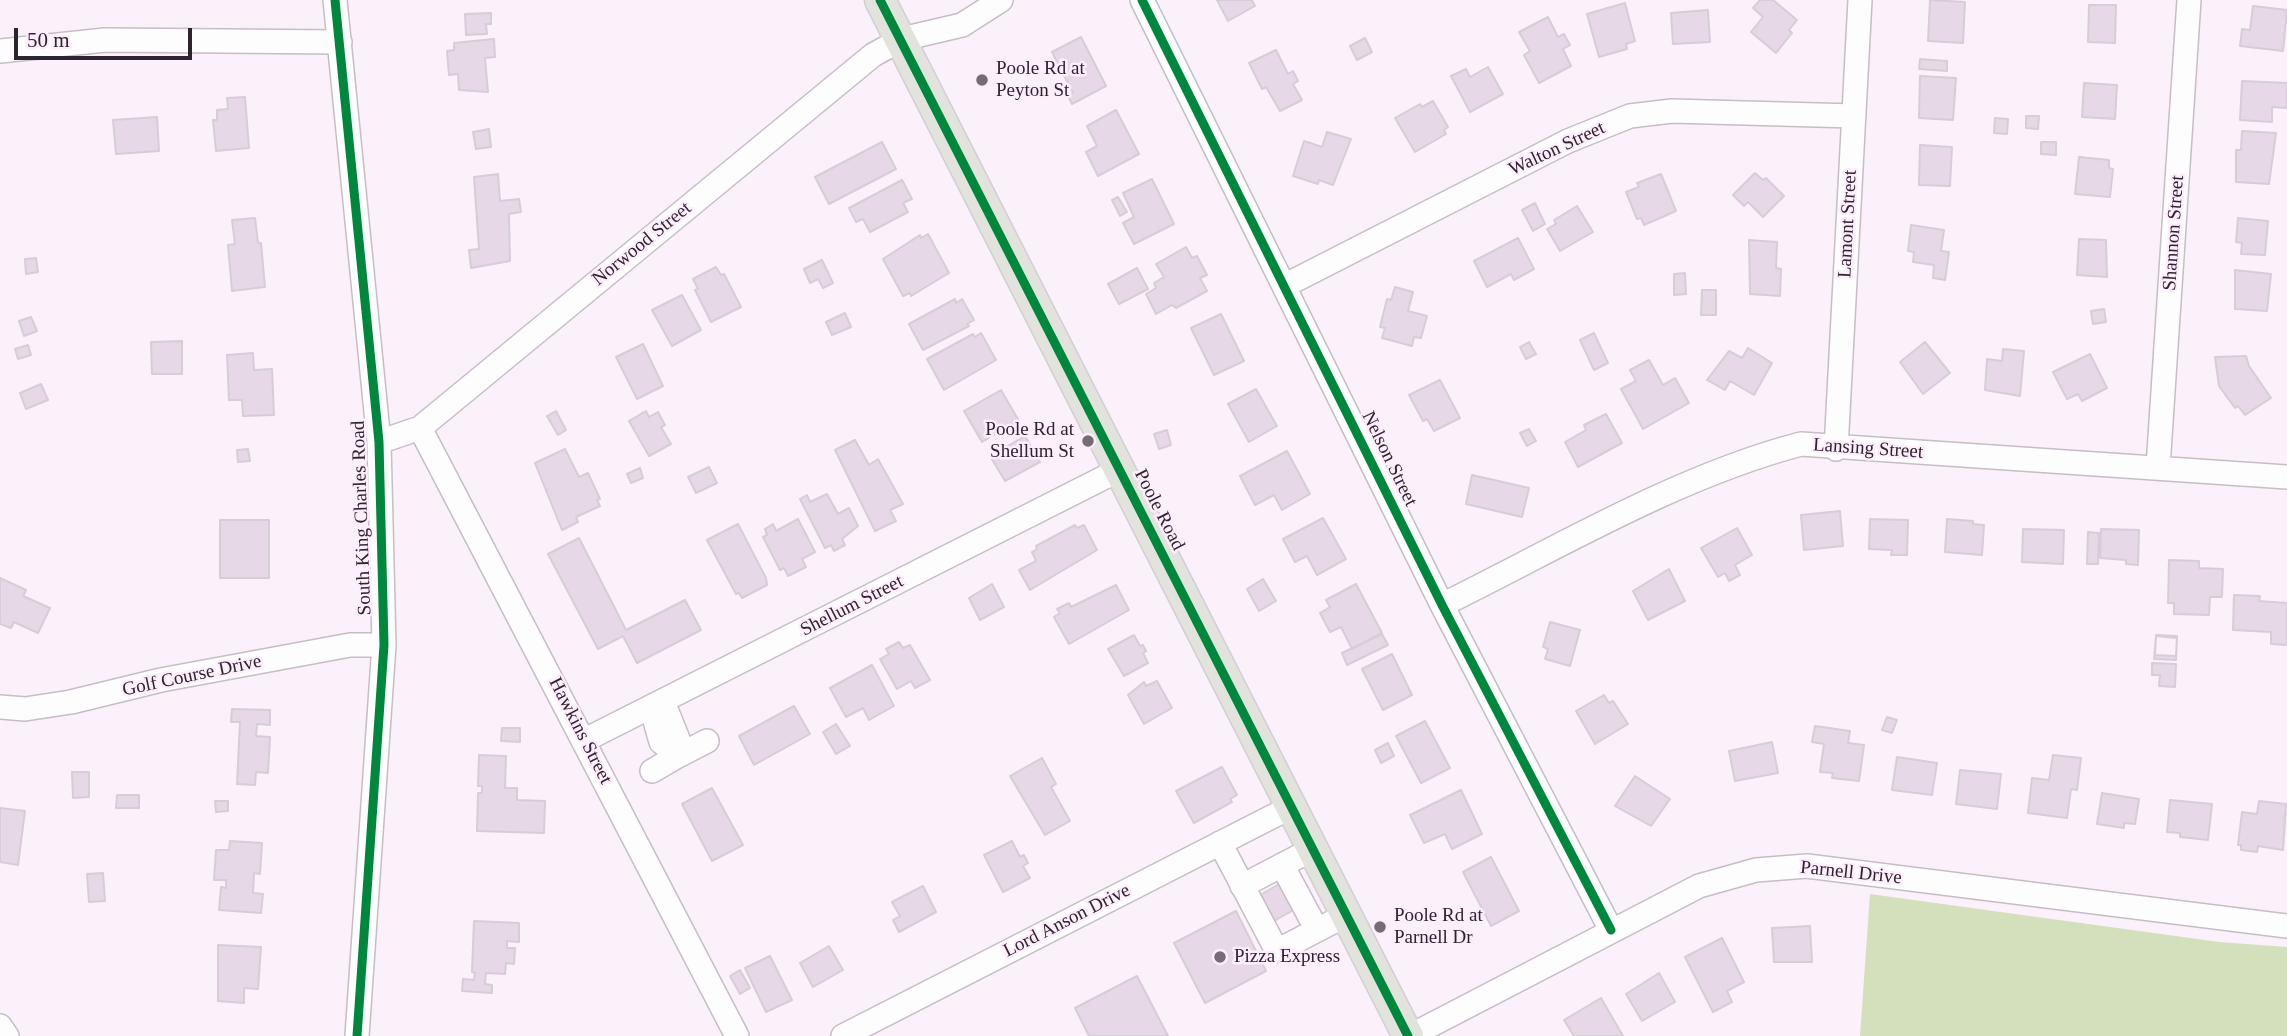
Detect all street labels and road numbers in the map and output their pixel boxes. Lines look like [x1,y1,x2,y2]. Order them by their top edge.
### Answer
street label: Walton Street [1505,117,1609,181]
street label: Lamont Street [1834,169,1862,279]
street label: Shannon Street [2159,175,2189,291]
street label: Norwood Street [588,197,696,291]
street label: Nelson Street [1356,408,1422,510]
street label: South King Charles Road [347,420,377,616]
street label: Lansing Street [1812,434,1924,464]
street label: Poole Road [1129,466,1189,554]
street label: Shellum Street [797,570,907,642]
street label: Golf Course Drive [120,650,264,702]
street label: Hawkins Street [543,674,617,788]
street label: Parnell Drive [1799,856,1903,890]
street label: Lord Anson Drive [1000,879,1134,963]

